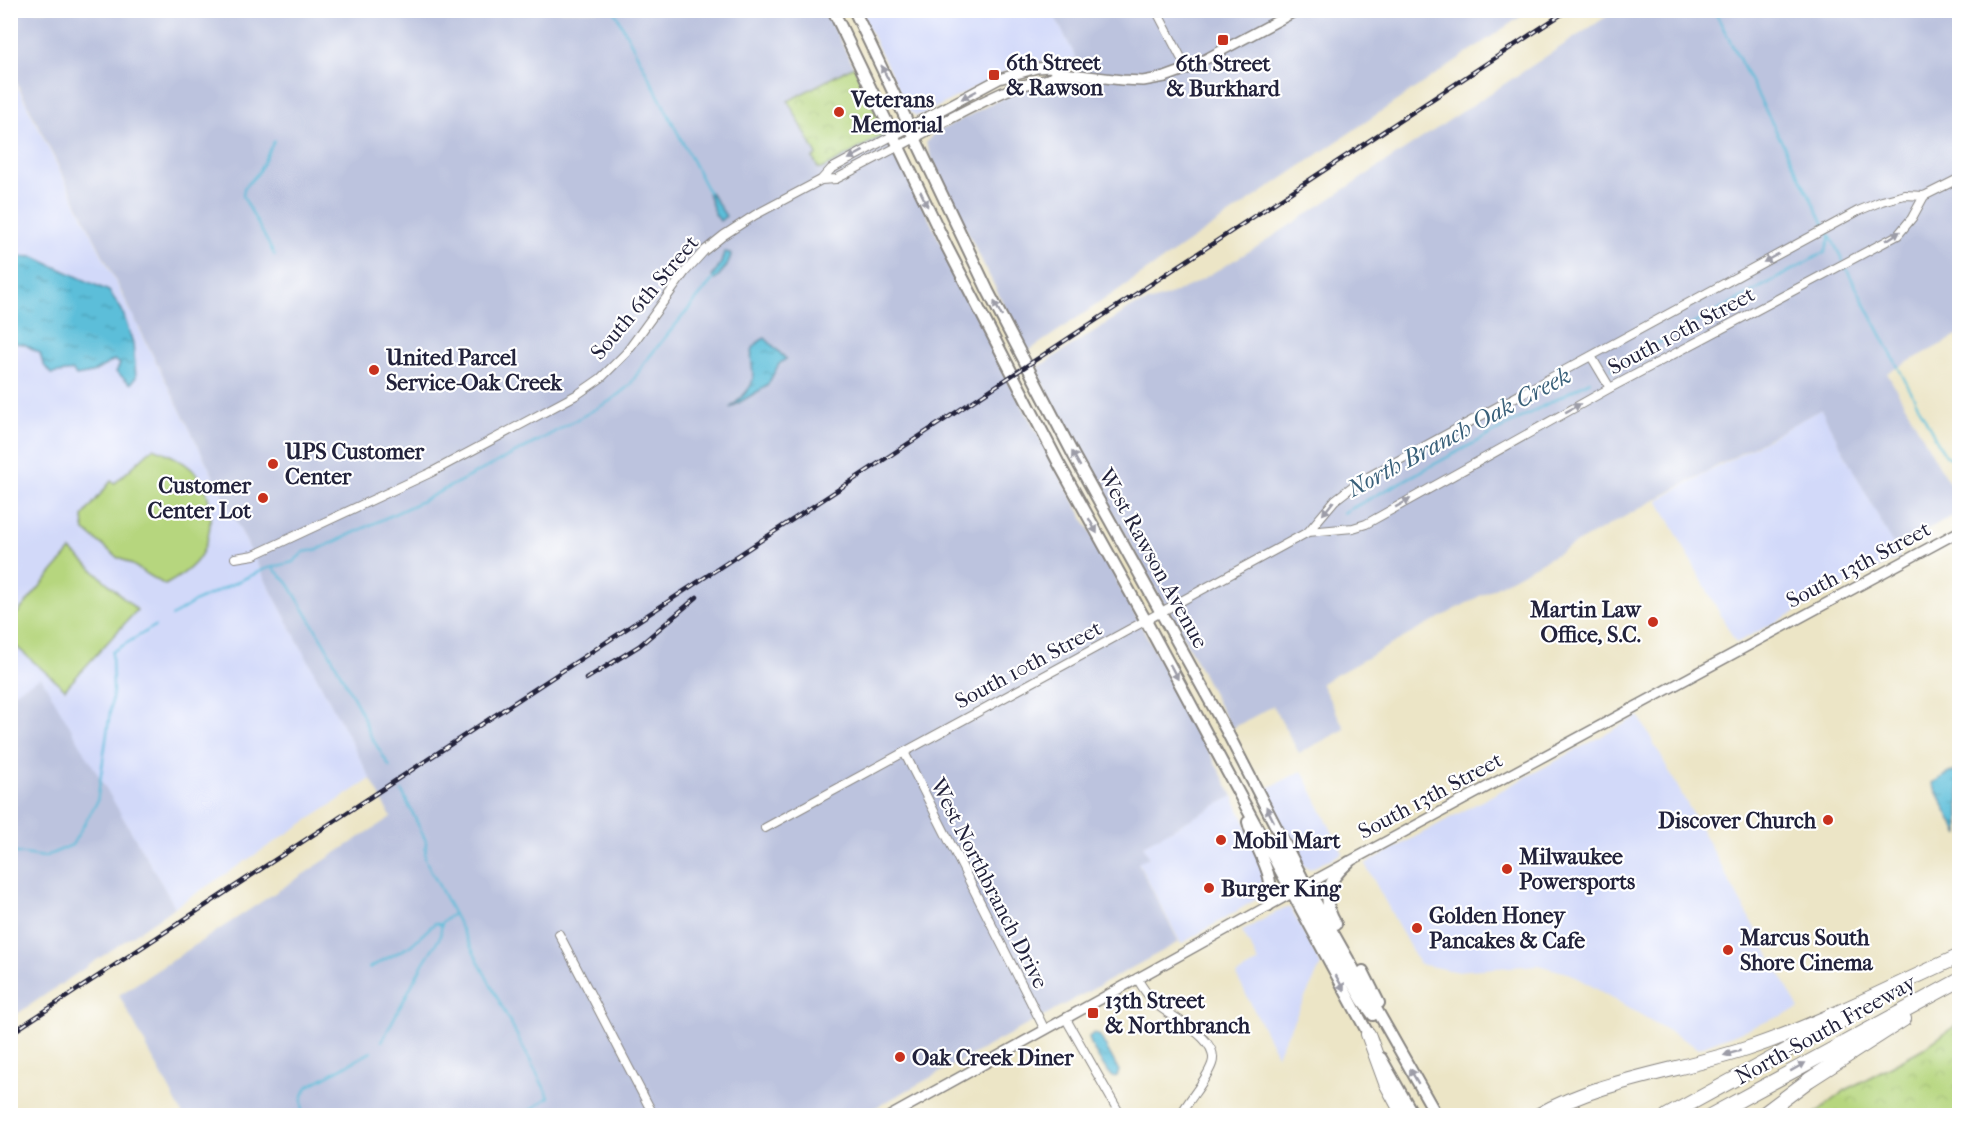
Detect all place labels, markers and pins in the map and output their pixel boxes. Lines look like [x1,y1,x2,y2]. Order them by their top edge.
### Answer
marker: 6th Street & Burkhard [1216,33,1230,47]
place label: 6th Street & Rawson [1006,50,1103,101]
place label: 6th Street & Burkhard [1166,51,1281,102]
marker: 6th Street & Rawson [987,68,1001,82]
place label: Veterans Memorial [850,87,944,138]
marker: Veterans Memorial [832,105,846,119]
place label: United Parcel Service-Oak Creek [385,345,563,396]
marker: United Parcel Service-Oak Creek [367,363,381,377]
place label: UPS Customer Center [284,439,425,490]
marker: UPS Customer Center [266,457,280,471]
place label: Customer Center Lot [148,473,252,524]
marker: Customer Center Lot [256,491,270,505]
place label: Martin Law Office, S.C. [1529,597,1643,648]
marker: Martin Law Office, S.C. [1646,615,1660,629]
place label: Discover Church [1658,808,1817,834]
marker: Discover Church [1821,813,1835,827]
place label: Mobil Mart [1232,828,1341,854]
marker: Mobil Mart [1214,833,1228,847]
place label: Milwaukee Powersports [1518,844,1635,895]
marker: Milwaukee Powersports [1500,862,1514,876]
place label: Burger King [1221,876,1342,902]
marker: Burger King [1202,881,1216,895]
place label: Golden Honey Pancakes & Cafe [1429,903,1585,954]
marker: Golden Honey Pancakes & Cafe [1410,921,1424,935]
place label: Marcus South Shore Cinema [1739,925,1873,976]
marker: Marcus South Shore Cinema [1721,943,1735,957]
place label: 13th Street & Northbranch [1105,988,1251,1039]
marker: 13th Street & Northbranch [1086,1006,1100,1020]
place label: Oak Creek Diner [912,1045,1074,1071]
marker: Oak Creek Diner [893,1050,907,1064]

